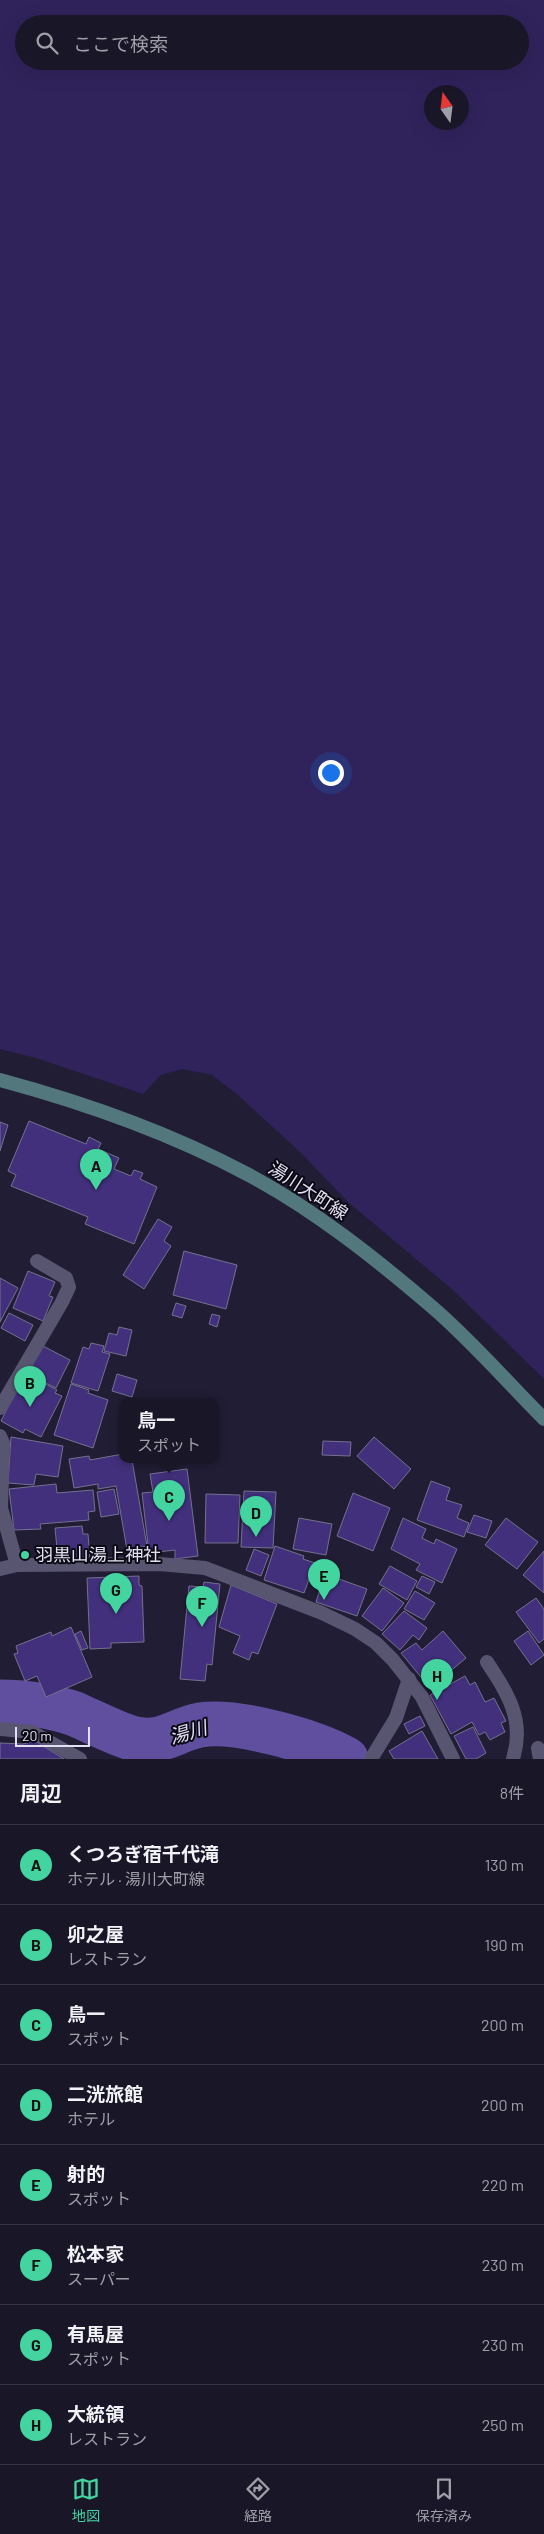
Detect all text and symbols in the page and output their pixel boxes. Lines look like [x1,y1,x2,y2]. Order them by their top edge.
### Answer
search box [15,15,529,70]
icon: search [33,29,61,57]
text: ここで検索 [73,32,168,55]
north arrow [424,85,469,130]
your location [318,760,344,786]
pin: A [80,1149,112,1190]
street label: 湯川大町線 [265,1156,352,1224]
pin: B [14,1366,46,1407]
popup [119,1398,219,1463]
text: 鳥一 [137,1408,175,1431]
text: スポット [137,1435,201,1454]
pin: C [153,1480,185,1521]
pin: D [240,1496,272,1537]
place label: 羽黒山湯上神社 [35,1543,161,1565]
marker: 羽黒山湯上神社 [19,1549,31,1561]
pin: E [308,1559,340,1600]
pin: G [100,1573,132,1614]
pin: F [186,1586,218,1627]
pin: H [421,1659,453,1700]
water label: 湯川 [166,1715,211,1748]
scale bar [15,1724,90,1747]
text: 20 m [22,1727,52,1744]
text: 周辺 [20,1780,62,1805]
text: 8件 [500,1783,524,1802]
text: くつろぎ宿千代滝 [67,1842,219,1865]
text: A [31,1855,41,1874]
text: 130 m [485,1855,524,1874]
text: ホテル · 湯川大町線 [67,1869,205,1888]
text: 卯之屋 [67,1922,124,1945]
text: B [31,1935,41,1954]
text: 190 m [485,1935,524,1954]
text: レストラン [67,1949,147,1968]
text: 鳥一 [67,2002,105,2025]
text: C [31,2015,41,2034]
text: 200 m [481,2015,524,2034]
text: スポット [67,2029,131,2048]
text: 二洸旅館 [67,2082,143,2105]
text: D [31,2095,41,2114]
text: 200 m [481,2095,524,2114]
text: ホテル [67,2109,115,2128]
text: 射的 [67,2162,105,2185]
text: E [31,2175,41,2194]
text: 220 m [481,2175,524,2194]
text: スポット [67,2189,131,2208]
text: 松本家 [67,2242,124,2265]
text: F [32,2255,40,2274]
text: 230 m [482,2255,524,2274]
text: スーパー [67,2269,131,2288]
text: 有馬屋 [67,2322,124,2345]
text: G [31,2335,41,2354]
text: 230 m [482,2335,524,2354]
text: スポット [67,2349,131,2368]
text: 大統領 [67,2402,124,2425]
text: H [31,2415,41,2434]
text: 250 m [482,2415,524,2434]
text: レストラン [67,2429,147,2448]
tab: 地図 [72,2475,100,2525]
tab: 経路 [244,2475,272,2525]
tab: 保存済み [416,2475,472,2525]

